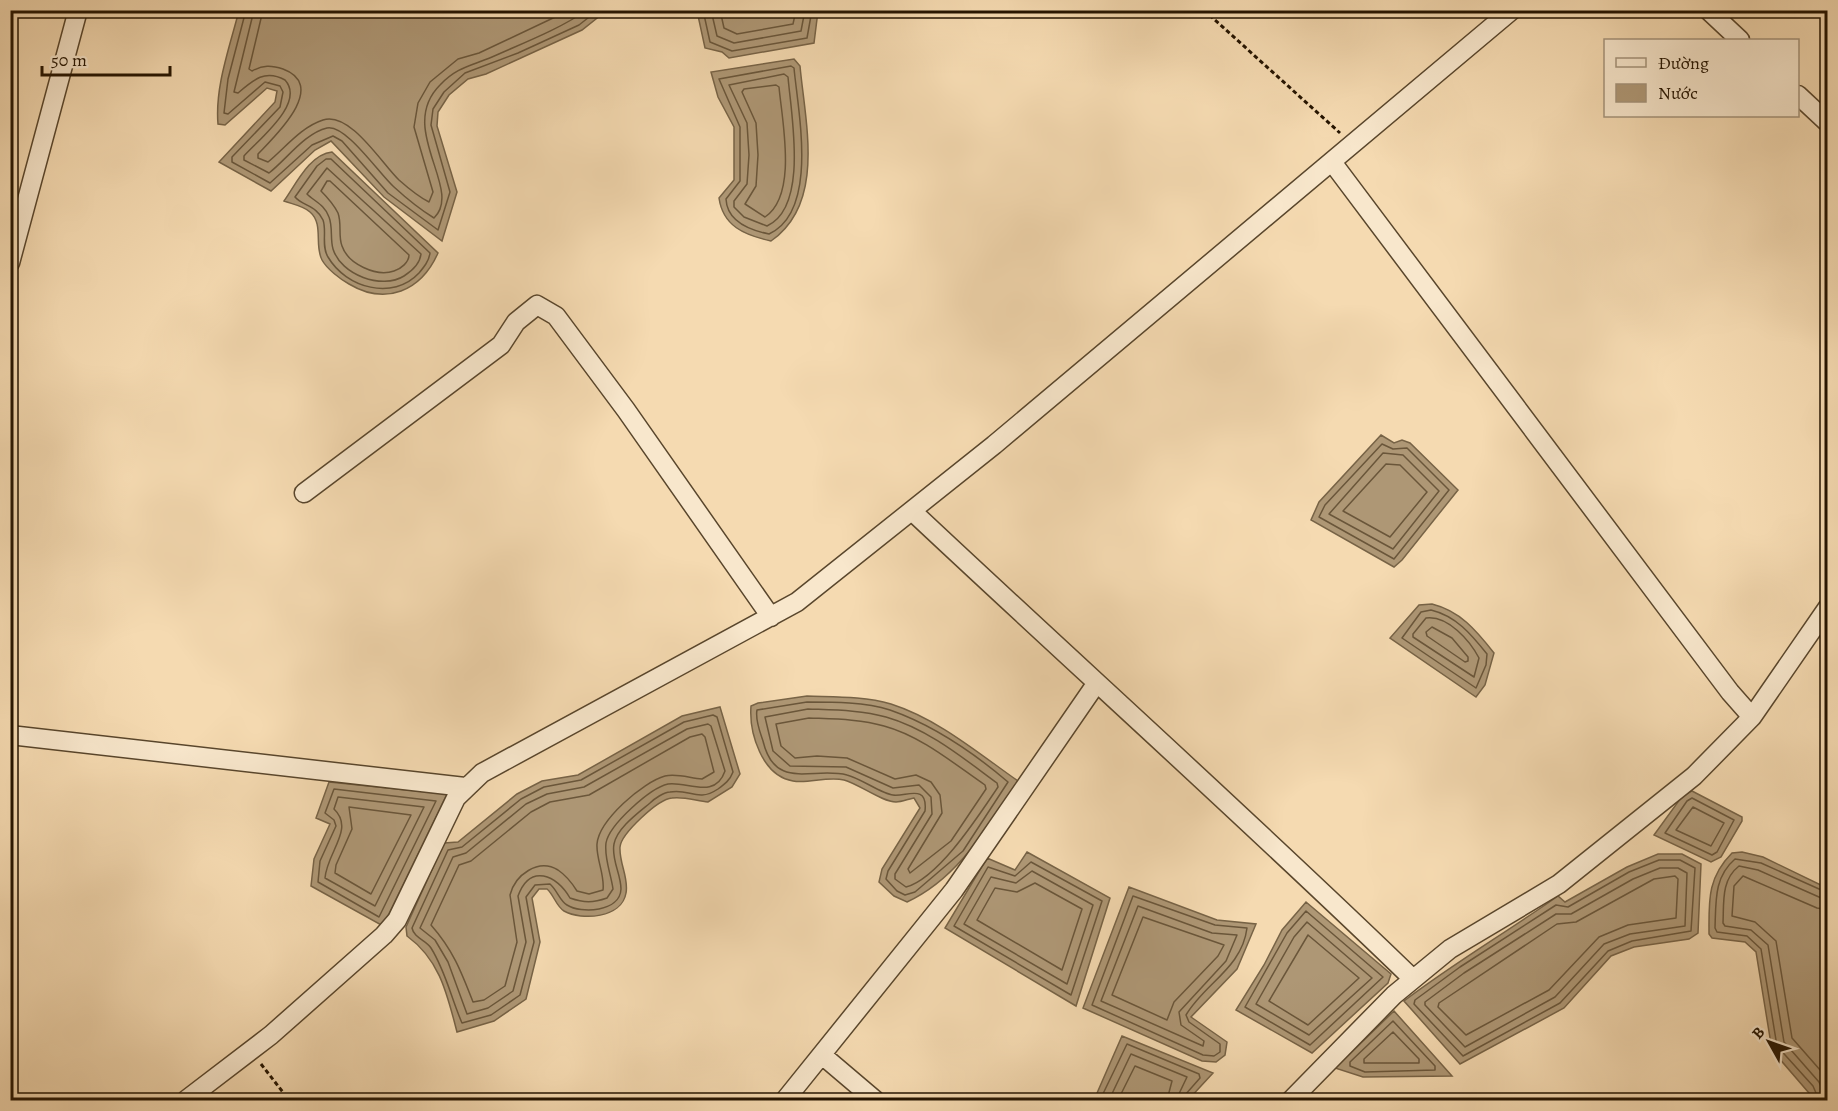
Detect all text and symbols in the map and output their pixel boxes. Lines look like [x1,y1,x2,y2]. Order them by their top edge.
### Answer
scale bar [42,39,170,77]
legend [1604,39,1799,117]
text: 50 m [51,48,87,72]
text: Đường [1658,51,1709,75]
text: Nước [1658,81,1698,105]
north arrow [1739,1012,1799,1072]
text: B [1747,1022,1770,1044]

